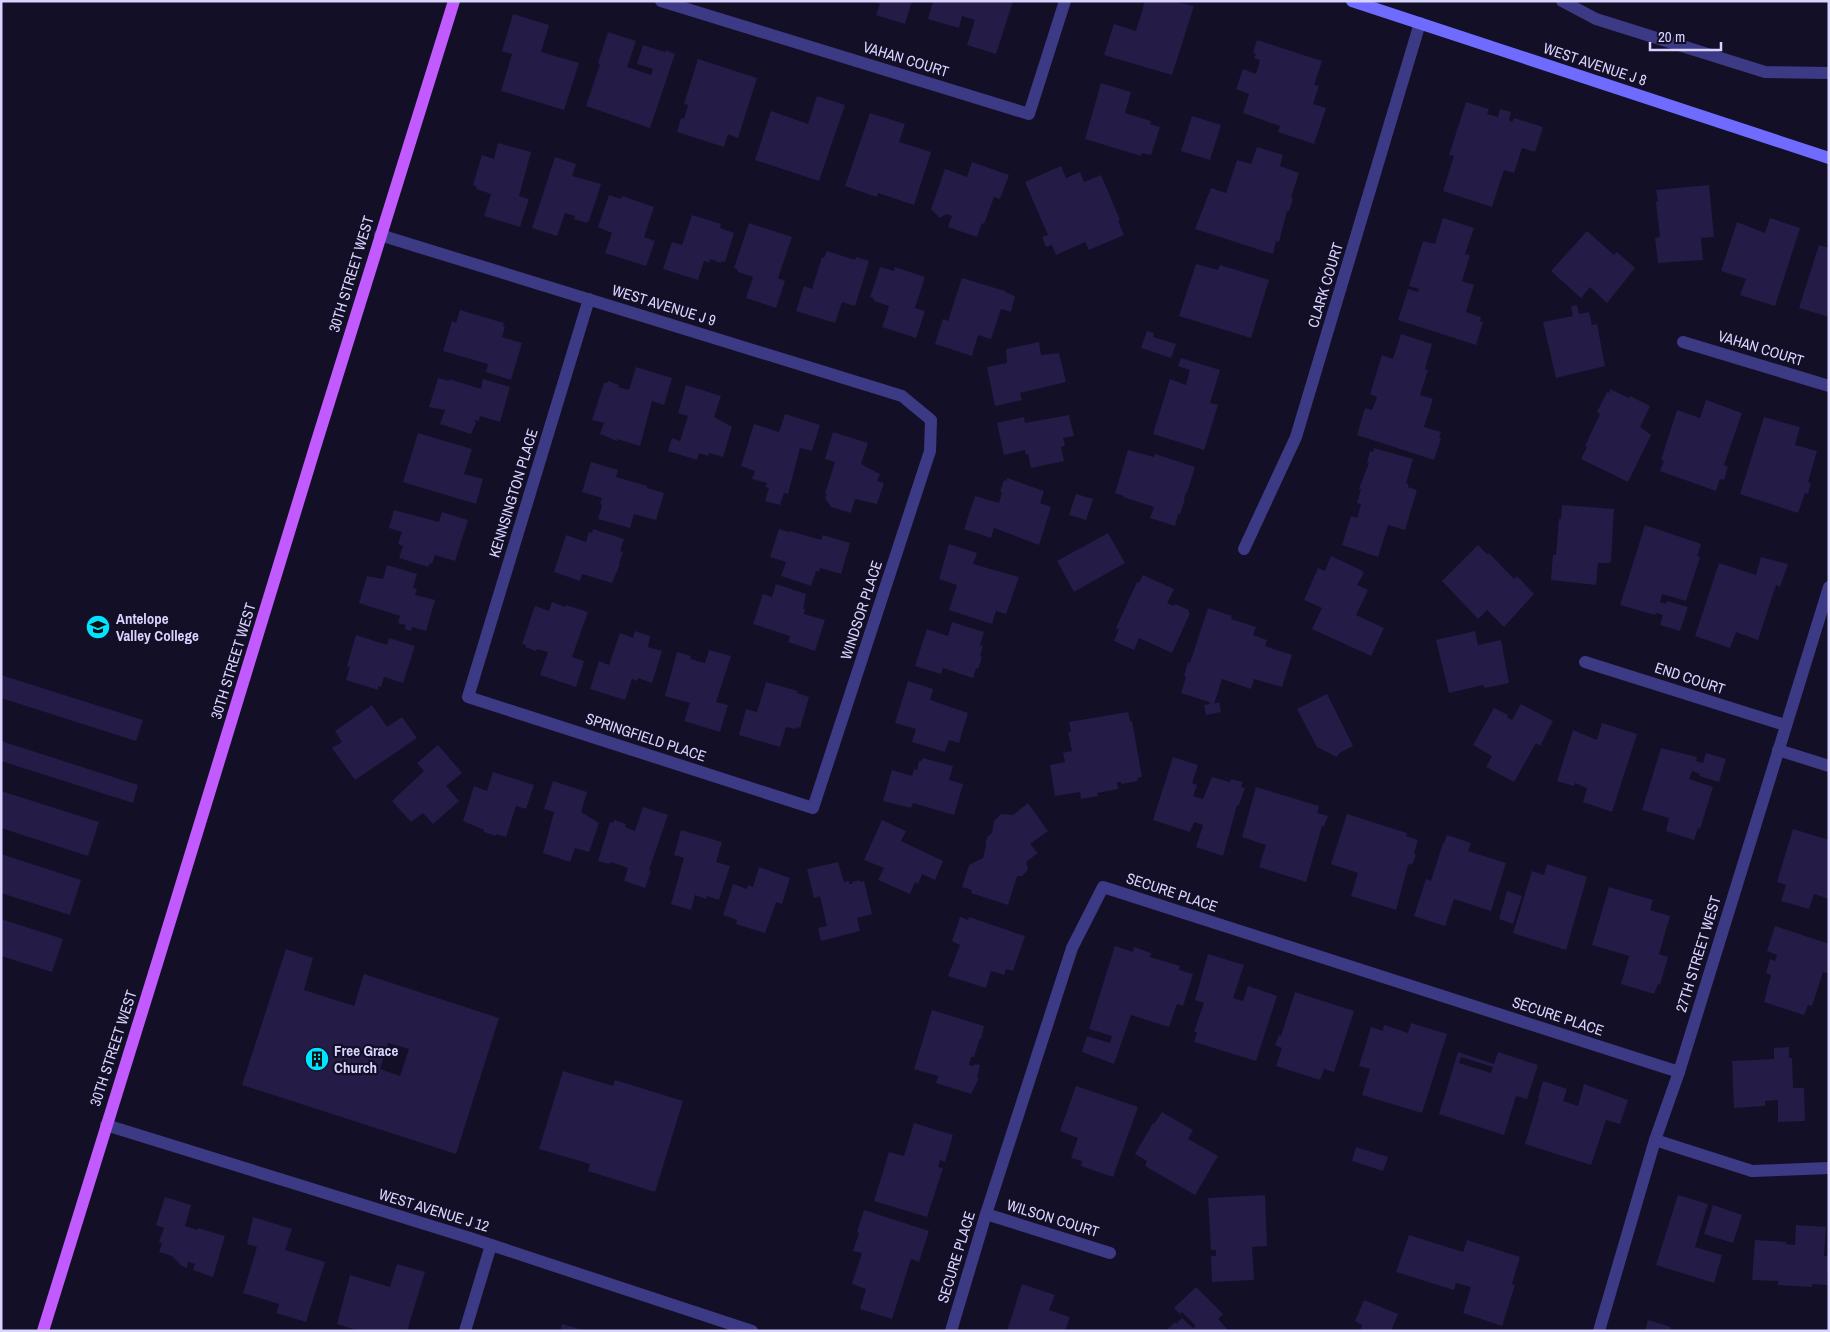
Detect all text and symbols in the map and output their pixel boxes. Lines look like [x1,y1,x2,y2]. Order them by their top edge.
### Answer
scale bar [1650,20,1721,52]
text: 20 m [1658,26,1685,47]
street label: VAHAN COURT [861,36,952,82]
street label: WEST AVENUE J 8 [1541,37,1650,91]
street label: 30TH STREET WEST [323,213,379,335]
street label: CLARK COURT [1302,239,1348,330]
street label: WEST AVENUE J 9 [609,279,719,331]
street label: VAHAN COURT [1716,325,1807,371]
street label: KENNSINGTON PLACE [483,426,543,560]
street label: WINDSOR PLACE [835,558,887,662]
street label: 30TH STREET WEST [205,600,261,722]
place label: Antelope Valley College [116,608,199,646]
school or university icon: Antelope Valley College [85,614,111,640]
street label: END COURT [1652,657,1728,699]
street label: SPRINGFIELD PLACE [583,708,709,766]
street label: SECURE PLACE [1124,867,1220,917]
street label: 27TH STREET WEST [1670,893,1726,1015]
street label: 30TH STREET WEST [84,987,142,1109]
street label: SECURE PLACE [1510,991,1606,1041]
place label: Free Grace Church [334,1040,398,1078]
building icon: Free Grace Church [304,1046,330,1072]
street label: WEST AVENUE J 12 [376,1183,492,1237]
street label: WILSON COURT [1004,1194,1102,1242]
street label: SECURE PLACE [932,1208,980,1306]

